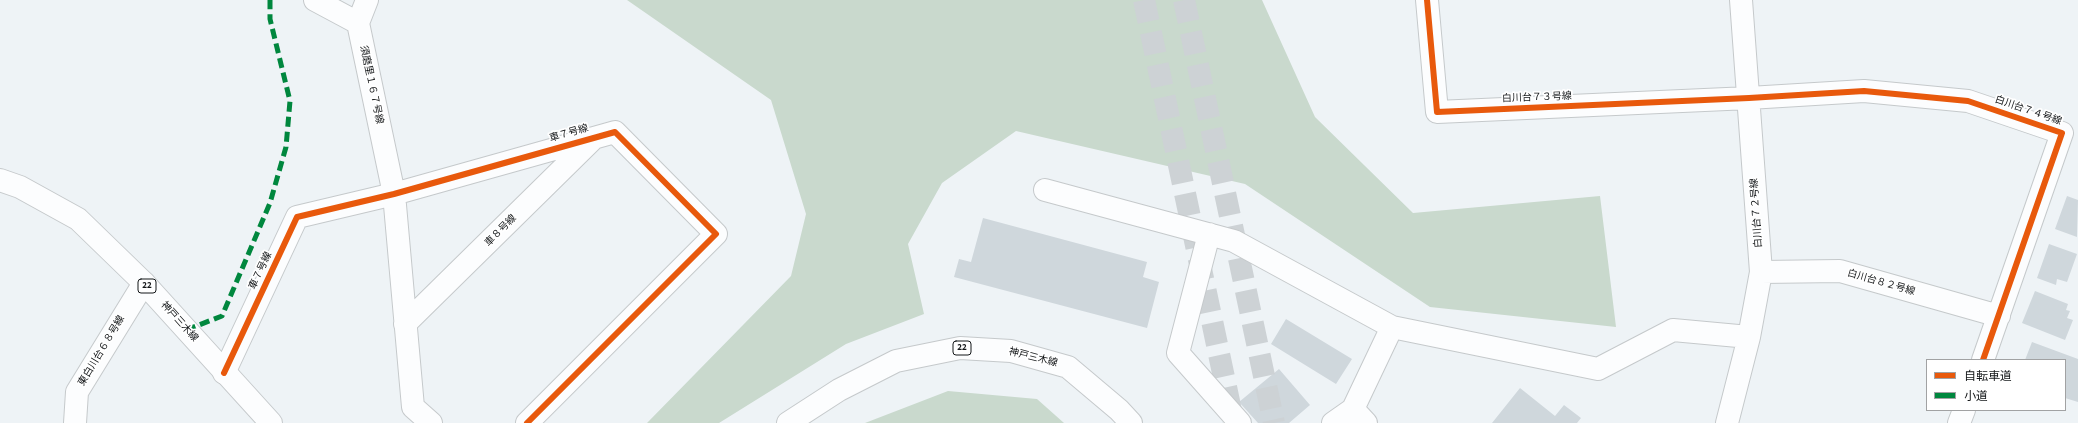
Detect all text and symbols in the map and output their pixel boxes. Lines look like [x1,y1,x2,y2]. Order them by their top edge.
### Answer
street label: 須磨里１６７号線 [357,45,385,125]
street label: 白川台７３号線 [1502,91,1572,105]
street label: 白川台７４号線 [1993,94,2063,128]
street label: 車７号線 [548,123,590,145]
street label: 白川台７２号線 [1749,178,1765,248]
street label: 車８号線 [483,213,519,249]
street label: 車７号線 [247,250,275,292]
street label: 白川台８２号線 [1846,268,1916,298]
road number: 22 [138,279,156,293]
street label: 神戸三木線 [158,299,200,345]
street label: 東白川台６８号線 [76,314,128,388]
road number: 22 [953,341,971,355]
street label: 神戸三木線 [1007,346,1059,370]
legend [1926,359,2066,411]
text: 自転車道 [1964,368,2012,385]
text: 小道 [1964,388,1988,405]

